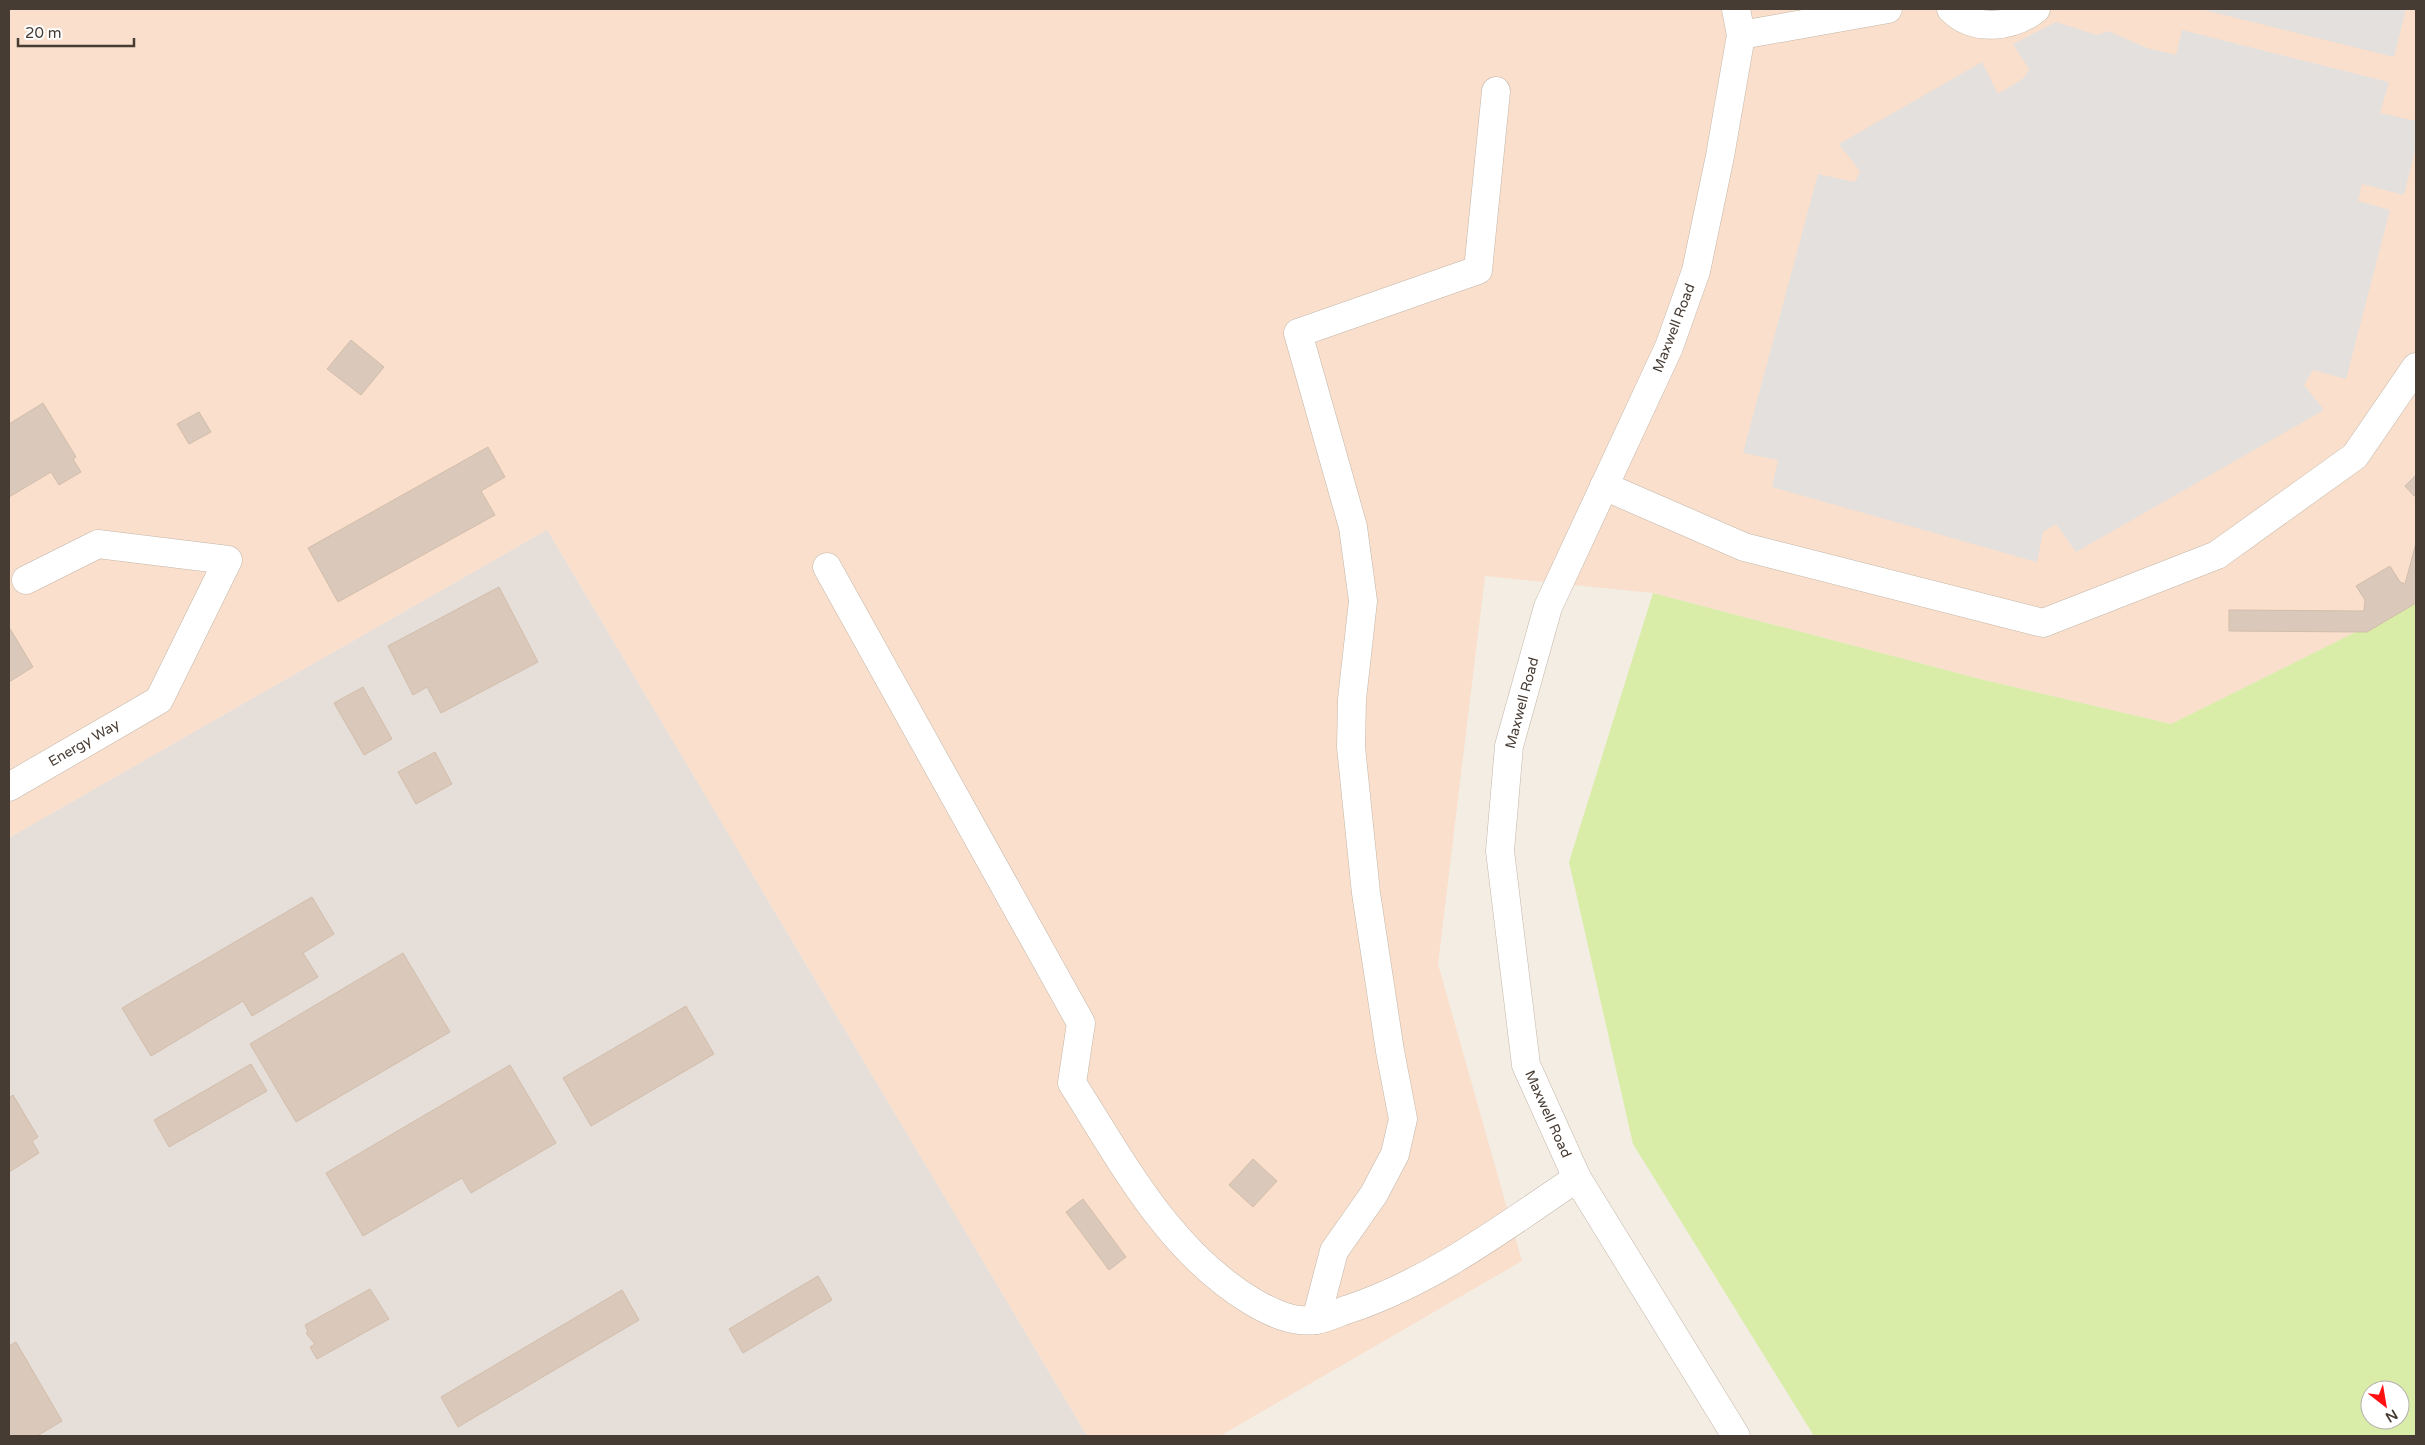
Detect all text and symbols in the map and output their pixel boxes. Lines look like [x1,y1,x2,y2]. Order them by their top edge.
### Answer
scale bar [18,15,134,47]
text: 20 m [25,24,62,42]
street label: Maxwell Road [1649,281,1699,375]
street label: Maxwell Road [1502,655,1542,751]
street label: Energy Way [45,716,123,770]
street label: Maxwell Road [1521,1068,1575,1160]
north arrow [2360,1380,2410,1430]
text: N [2382,1406,2401,1426]

